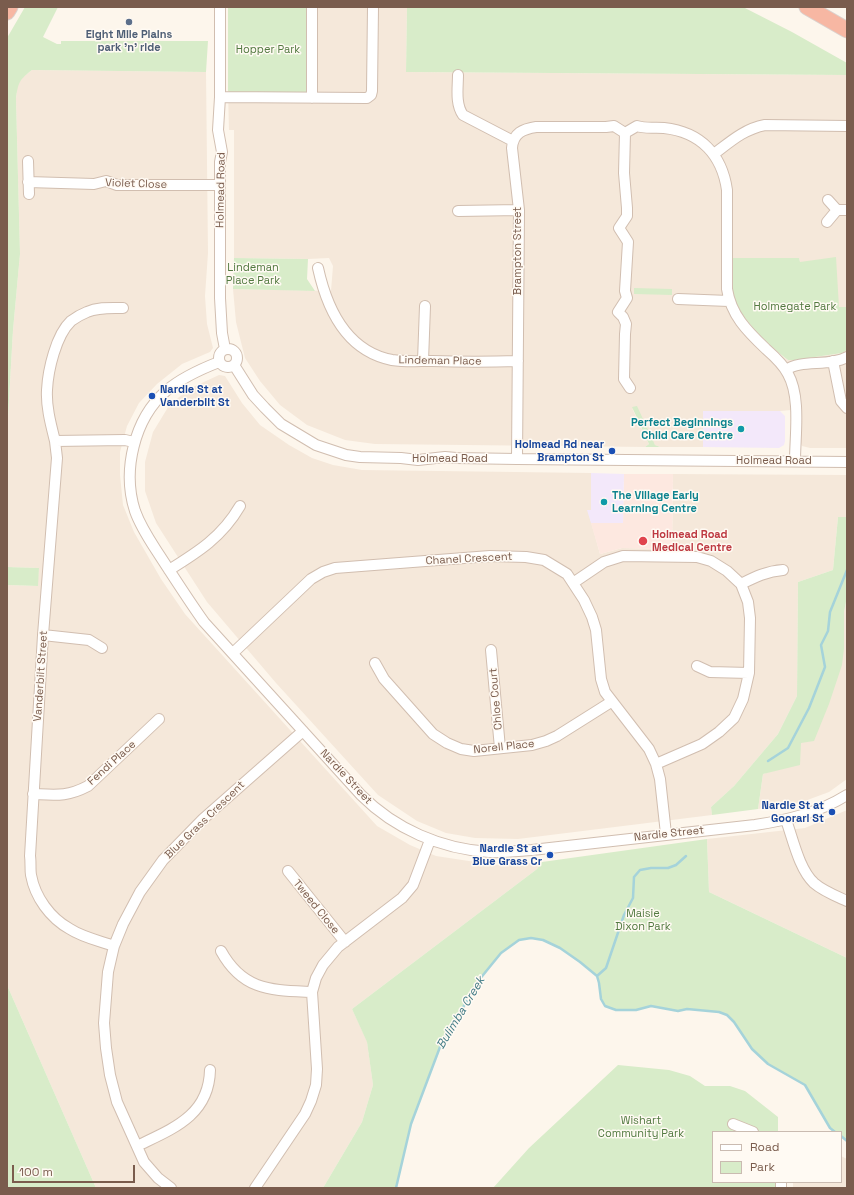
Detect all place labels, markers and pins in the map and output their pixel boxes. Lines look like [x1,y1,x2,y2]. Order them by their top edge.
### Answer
marker: Eight Mile Plains park 'n' ride [124,17,134,27]
place label: Eight Mile Plains park 'n' ride [86,28,172,54]
place label: Nardie St at Vanderbilt St [160,383,230,409]
marker: Nardie St at Vanderbilt St [147,391,157,401]
place label: Perfect Beginnings Child Care Centre [631,416,733,442]
marker: Perfect Beginnings Child Care Centre [736,424,746,434]
place label: Holmead Rd near Brampton St [515,438,604,464]
marker: Holmead Rd near Brampton St [607,446,617,456]
place label: The Village Early Learning Centre [612,489,699,515]
marker: The Village Early Learning Centre [599,497,609,507]
place label: Holmead Road Medical Centre [652,528,732,554]
marker: Holmead Road Medical Centre [637,535,649,547]
place label: Nardie St at Goorari St [762,799,824,825]
marker: Nardie St at Goorari St [827,807,837,817]
place label: Nardie St at Blue Grass Cr [472,842,542,868]
marker: Nardie St at Blue Grass Cr [545,850,555,860]

